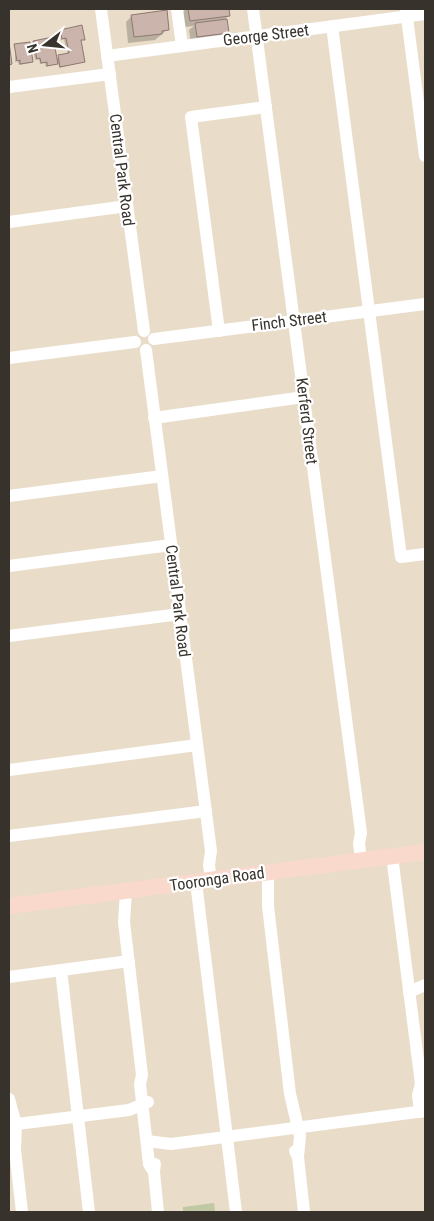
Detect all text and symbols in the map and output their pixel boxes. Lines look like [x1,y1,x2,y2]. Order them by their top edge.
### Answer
north arrow [20,20,70,70]
street label: George Street [222,20,310,50]
text: N [24,42,41,55]
street label: Central Park Road [106,113,138,227]
street label: Finch Street [250,307,328,335]
street label: Kerferd Street [292,377,322,466]
street label: Central Park Road [162,544,194,658]
street label: Tooronga Road [168,863,266,895]

